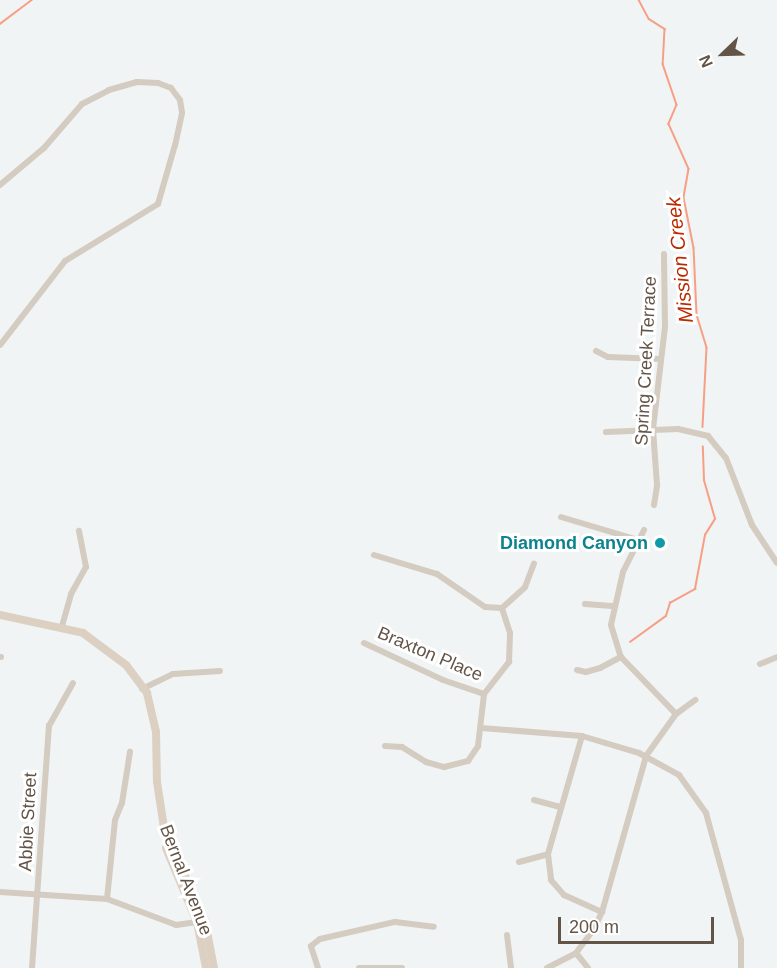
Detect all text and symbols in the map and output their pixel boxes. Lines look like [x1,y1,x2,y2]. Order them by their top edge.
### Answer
north arrow [693,24,753,84]
text: N [696,53,716,70]
water label: Mission Creek [661,196,699,324]
street label: Spring Creek Terrace [631,276,661,446]
place label: Diamond Canyon [500,532,648,554]
marker: Diamond Canyon [653,536,667,550]
street label: Braxton Place [374,622,486,686]
street label: Abbie Street [15,772,41,872]
street label: Bernal Avenue [155,821,217,939]
scale bar [561,905,717,943]
text: 200 m [569,917,619,937]

